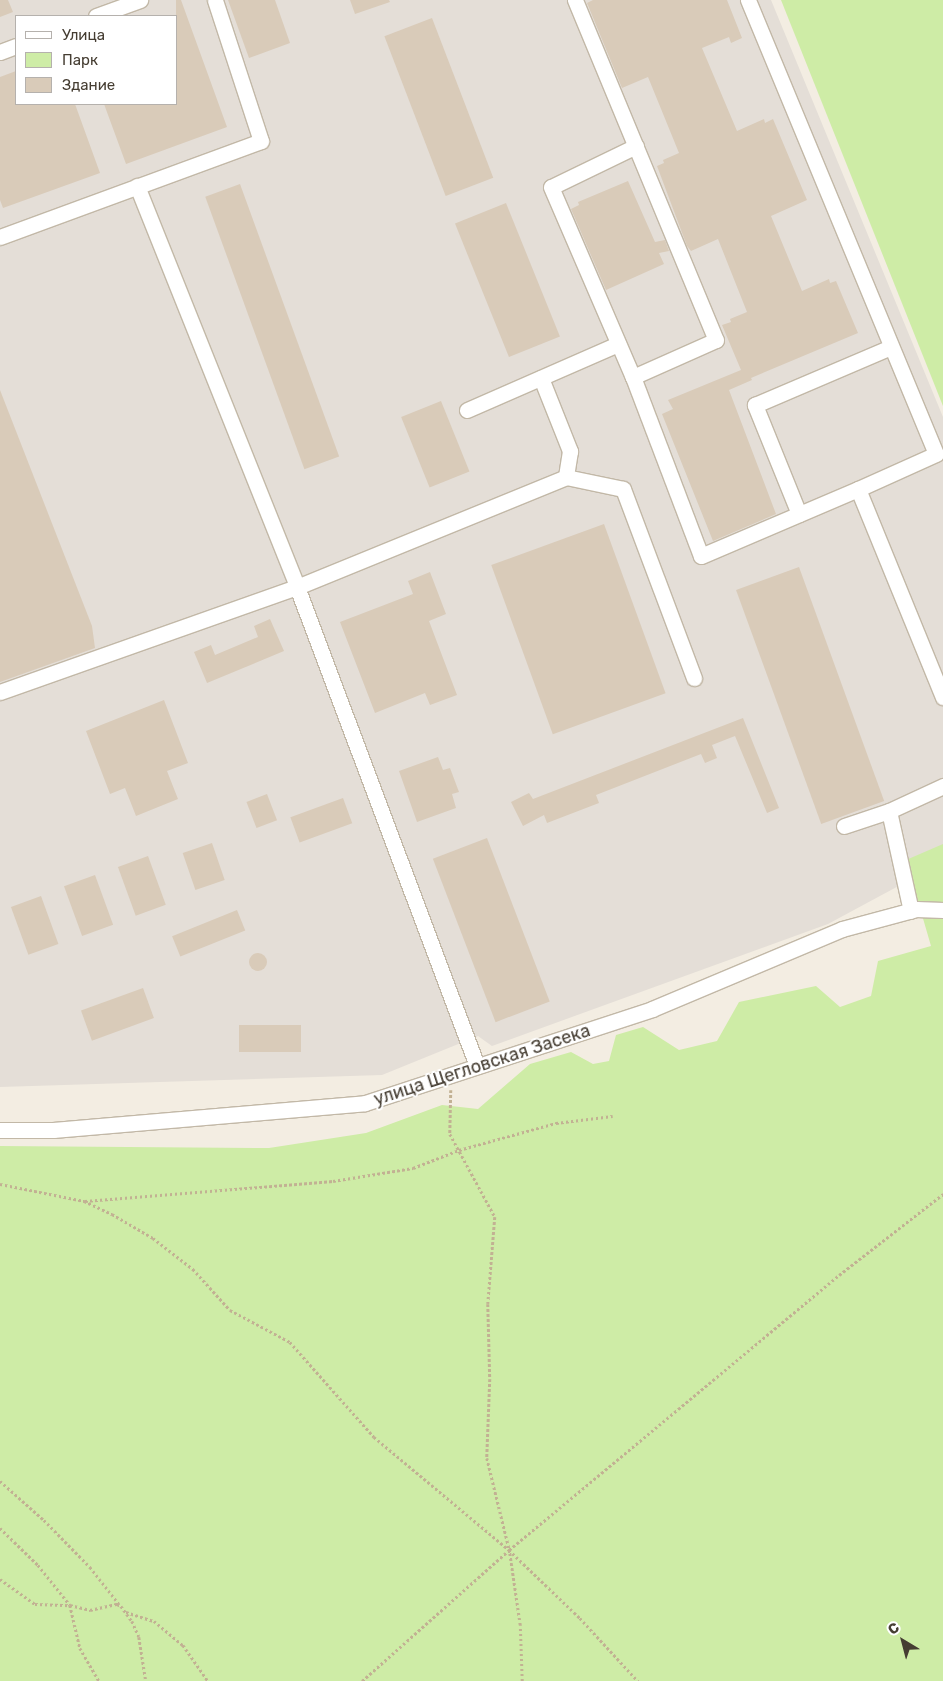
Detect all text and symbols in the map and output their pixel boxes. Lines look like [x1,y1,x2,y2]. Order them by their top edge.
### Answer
legend [15,15,178,105]
text: Улица [62,26,105,44]
text: Парк [62,51,98,69]
text: Здание [62,76,115,94]
street label: улица Щегловская Засека [371,1020,593,1110]
north arrow [878,1616,928,1666]
text: С [885,1619,903,1638]

